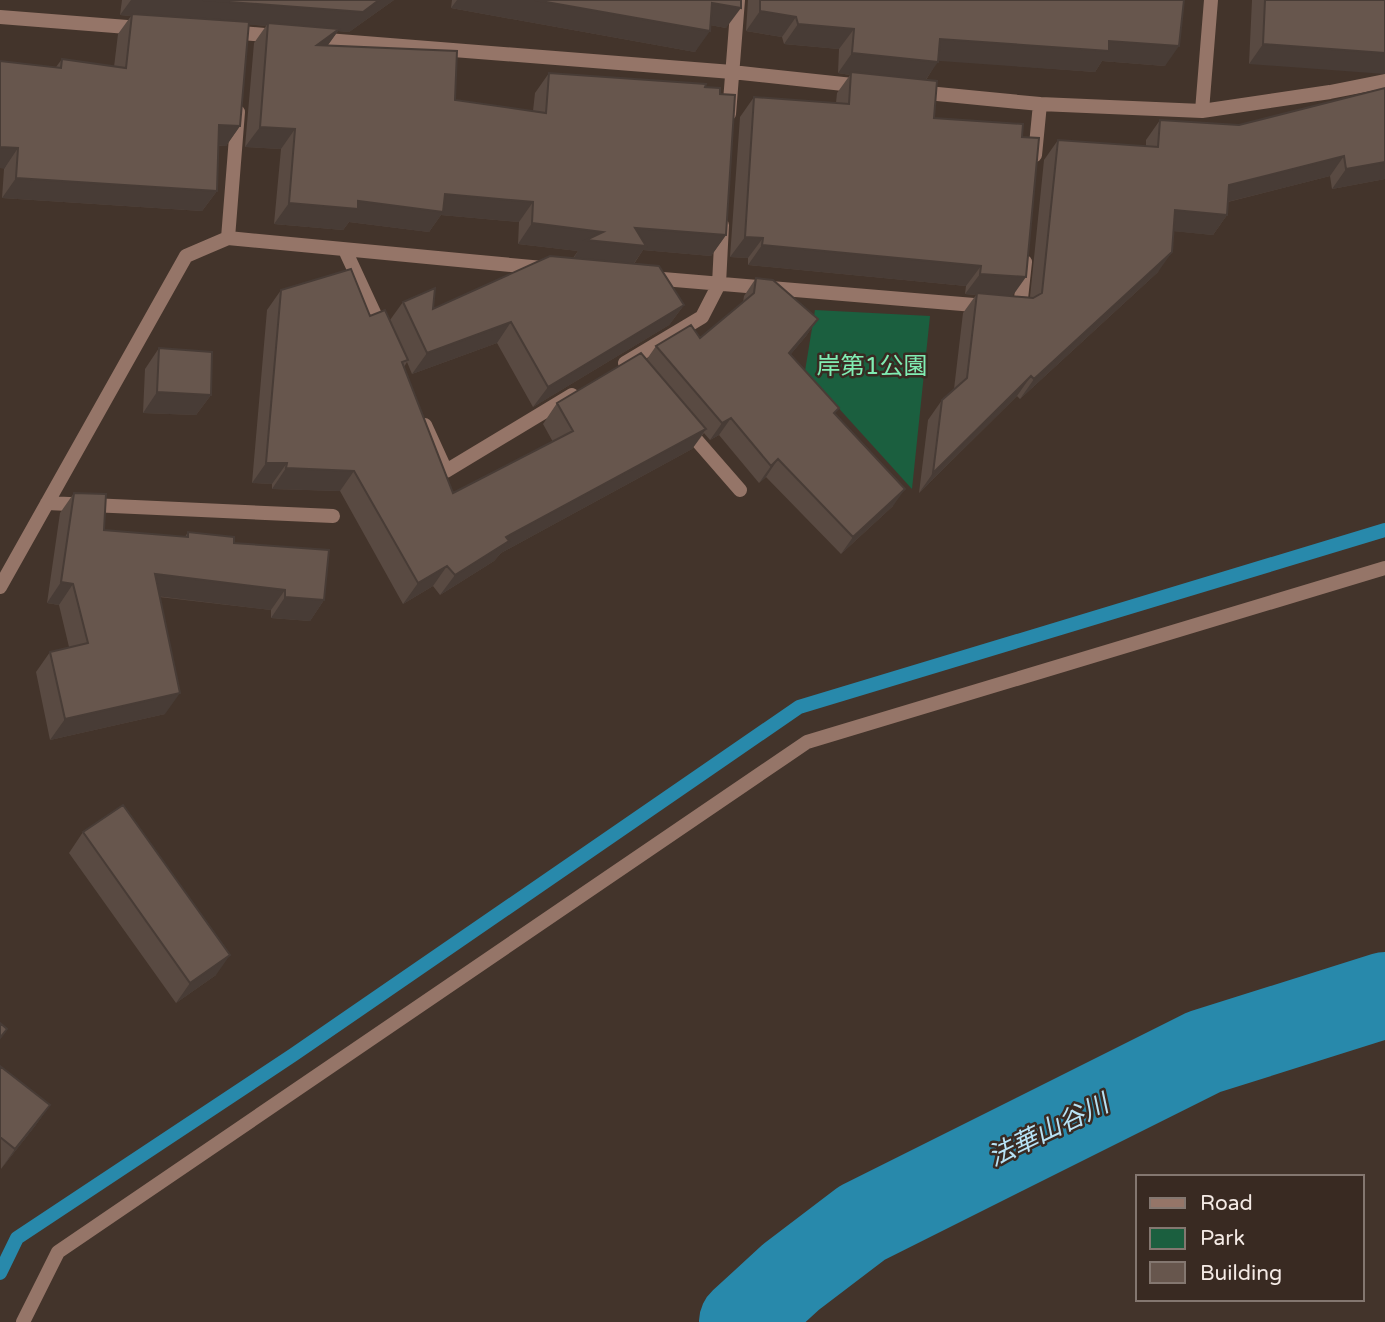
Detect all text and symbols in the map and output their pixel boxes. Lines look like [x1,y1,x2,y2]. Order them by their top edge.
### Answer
park label: 岸第1公園 [816,352,928,381]
water label: 法華山谷川 [983,1087,1116,1173]
legend [1136,1175,1364,1301]
text: Road [1200,1191,1253,1216]
text: Park [1200,1226,1245,1251]
text: Building [1200,1261,1282,1286]

